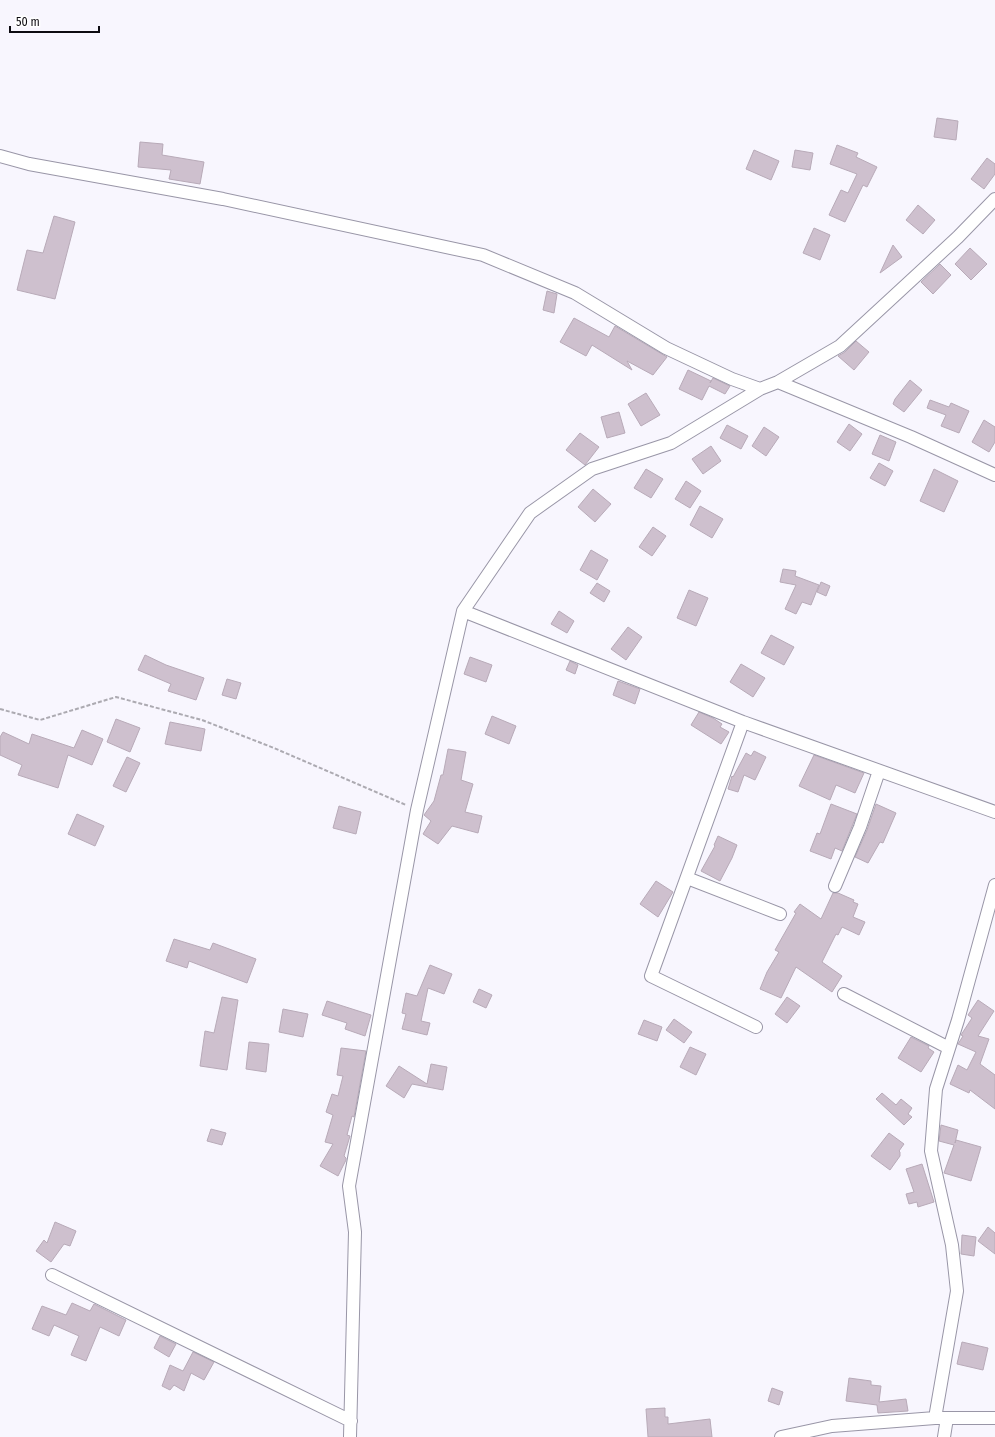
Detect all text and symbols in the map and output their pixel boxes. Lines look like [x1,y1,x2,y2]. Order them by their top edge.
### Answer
scale bar [10,8,99,34]
text: 50 m [16,15,40,29]

